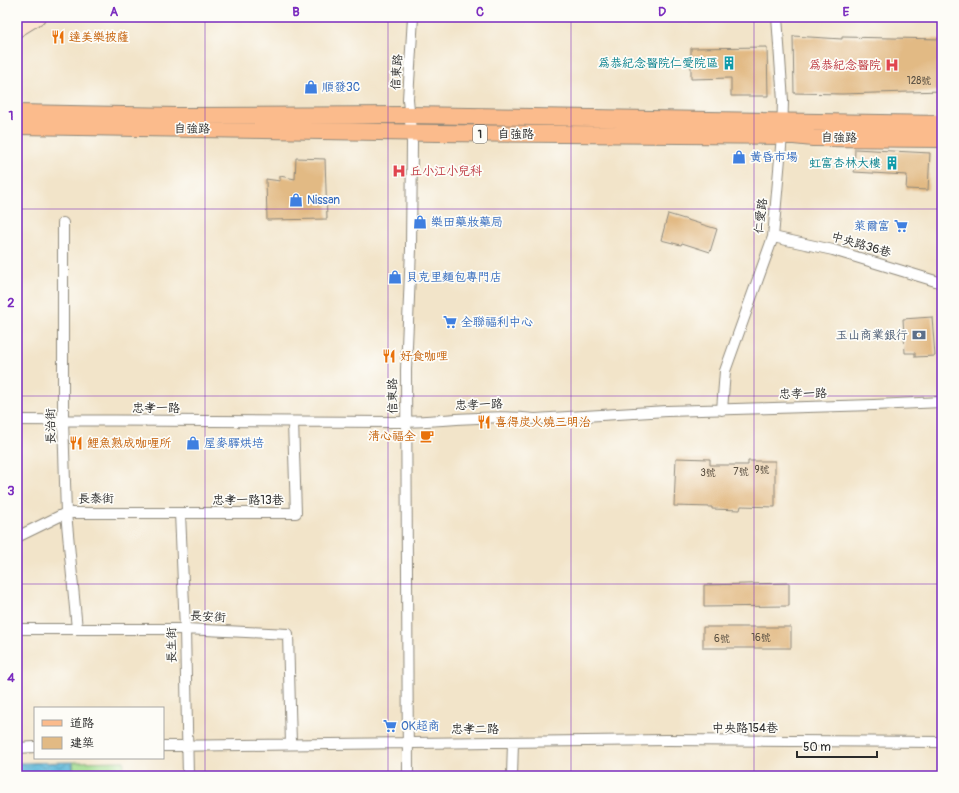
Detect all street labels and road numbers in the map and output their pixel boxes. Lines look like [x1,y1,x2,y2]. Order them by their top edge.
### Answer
street label: 信東路 [388,54,406,90]
street label: 自強路 [174,121,210,137]
road number: 1 [473,125,487,143]
street label: 自強路 [498,127,534,142]
street label: 自強路 [821,130,857,146]
street label: 仁愛路 [751,197,771,235]
street label: 中央路36巷 [829,229,893,261]
street label: 信東路 [385,378,401,414]
street label: 忠孝一路 [779,386,827,402]
street label: 忠孝一路 [455,397,503,413]
street label: 忠孝一路 [132,401,180,416]
street label: 長治街 [43,408,59,444]
street label: 長泰街 [78,491,114,507]
street label: 忠孝一路13巷 [212,493,284,508]
street label: 長安街 [190,609,226,625]
street label: 長生街 [164,627,180,663]
street label: 中央路154巷 [712,721,778,736]
street label: 忠孝二路 [451,722,499,737]

